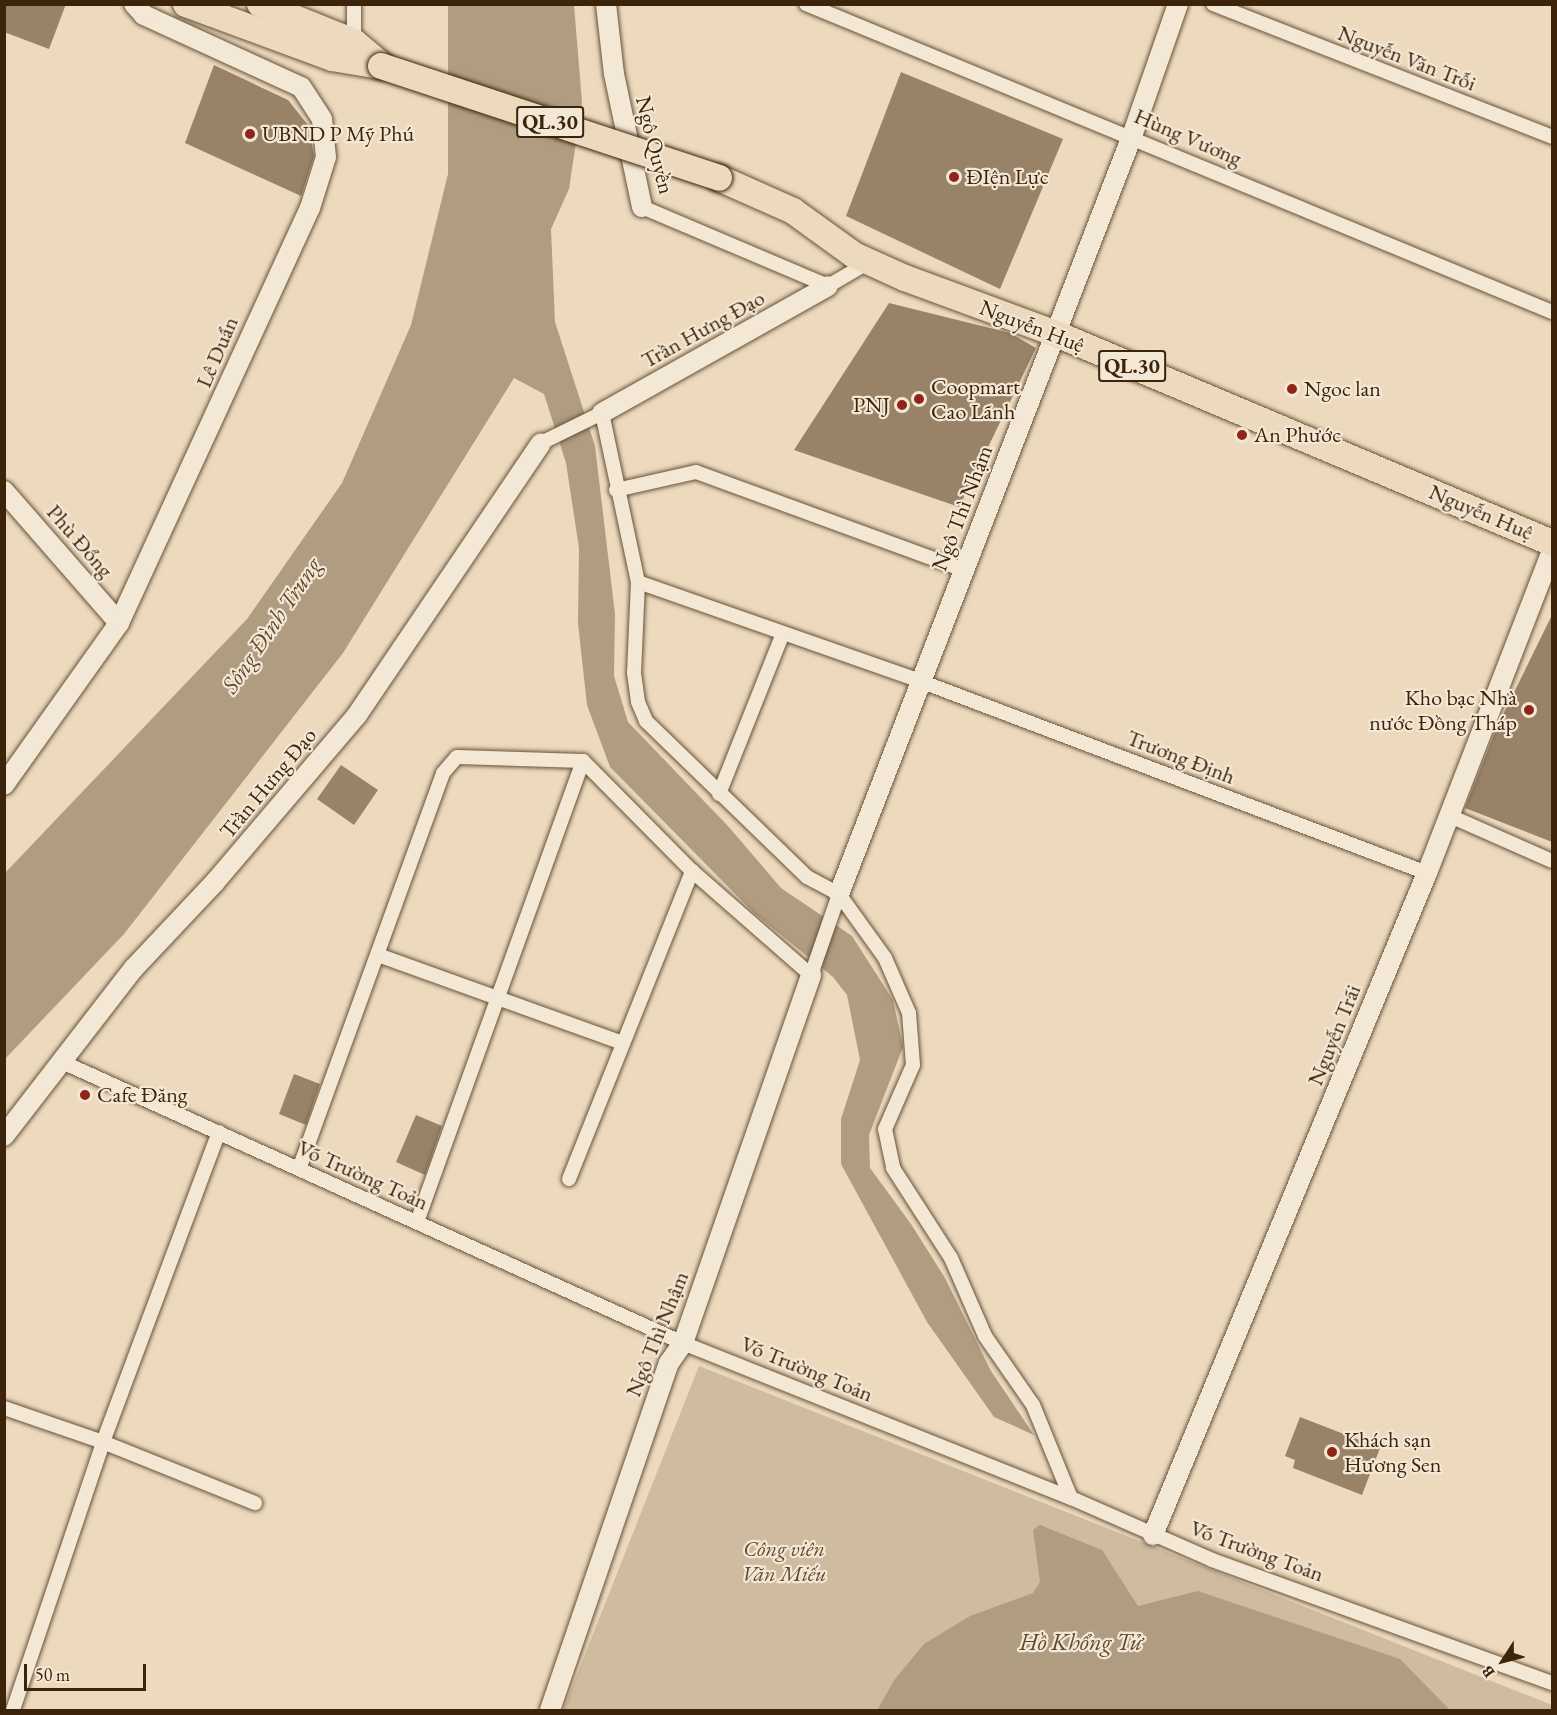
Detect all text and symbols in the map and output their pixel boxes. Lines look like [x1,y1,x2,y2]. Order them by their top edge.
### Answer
street label: Nguyễn Văn Trỗi [1334,20,1480,96]
street label: Ngô Quyền [630,93,680,197]
street label: Hùng Vương [1130,102,1246,172]
road number: QL.30 [516,104,584,140]
place label: UBND P Mỹ Phú [262,121,414,147]
marker: UBND P Mỹ Phú [243,127,257,141]
place label: ĐIện Lực [966,164,1049,190]
marker: ĐIện Lực [947,170,961,184]
street label: Trần Hưng Đạo [637,284,769,374]
street label: Nguyễn Huệ [976,294,1088,358]
street label: Lê Duẩn [190,313,244,391]
road number: QL.30 [1098,348,1166,384]
place label: Coopmart Cao Lãnh [931,373,1020,424]
place label: Ngoc lan [1304,376,1381,402]
marker: Ngoc lan [1285,382,1299,396]
place label: PNJ [853,392,890,418]
marker: Coopmart Cao Lãnh [912,392,926,406]
marker: PNJ [895,398,909,412]
place label: An Phước [1254,422,1341,448]
marker: An Phước [1235,428,1249,442]
street label: Ngô Thì Nhậm [926,441,998,575]
street label: Nguyễn Huệ [1425,478,1537,546]
street label: Phù Đổng [41,499,119,583]
water label: Sông Đình Trung [215,552,327,698]
place label: Kho bạc Nhà nước Đồng Tháp [1369,684,1517,736]
marker: Kho bạc Nhà nước Đồng Tháp [1522,703,1536,717]
street label: Trần Hưng Đạo [214,722,322,844]
street label: Trương Định [1123,724,1239,790]
street label: Nguyễn Trãi [1302,981,1366,1089]
place label: Cafe Đăng [97,1082,187,1108]
marker: Cafe Đăng [78,1088,92,1102]
street label: Võ Trường Toản [294,1134,432,1216]
street label: Ngô Thì Nhậm [620,1267,694,1401]
street label: Võ Trường Toản [737,1331,877,1407]
place label: Khách sạn Hương Sen [1344,1426,1441,1478]
marker: Khách sạn Hương Sen [1325,1445,1339,1459]
street label: Võ Trường Toản [1187,1515,1327,1587]
park label: Công viên Văn Miếu [742,1535,826,1586]
water label: Hồ Khổng Tử [1019,1628,1143,1656]
north arrow [1473,1631,1533,1691]
scale bar [27,1652,148,1690]
text: B [1477,1662,1499,1682]
text: 50 m [35,1663,70,1686]

